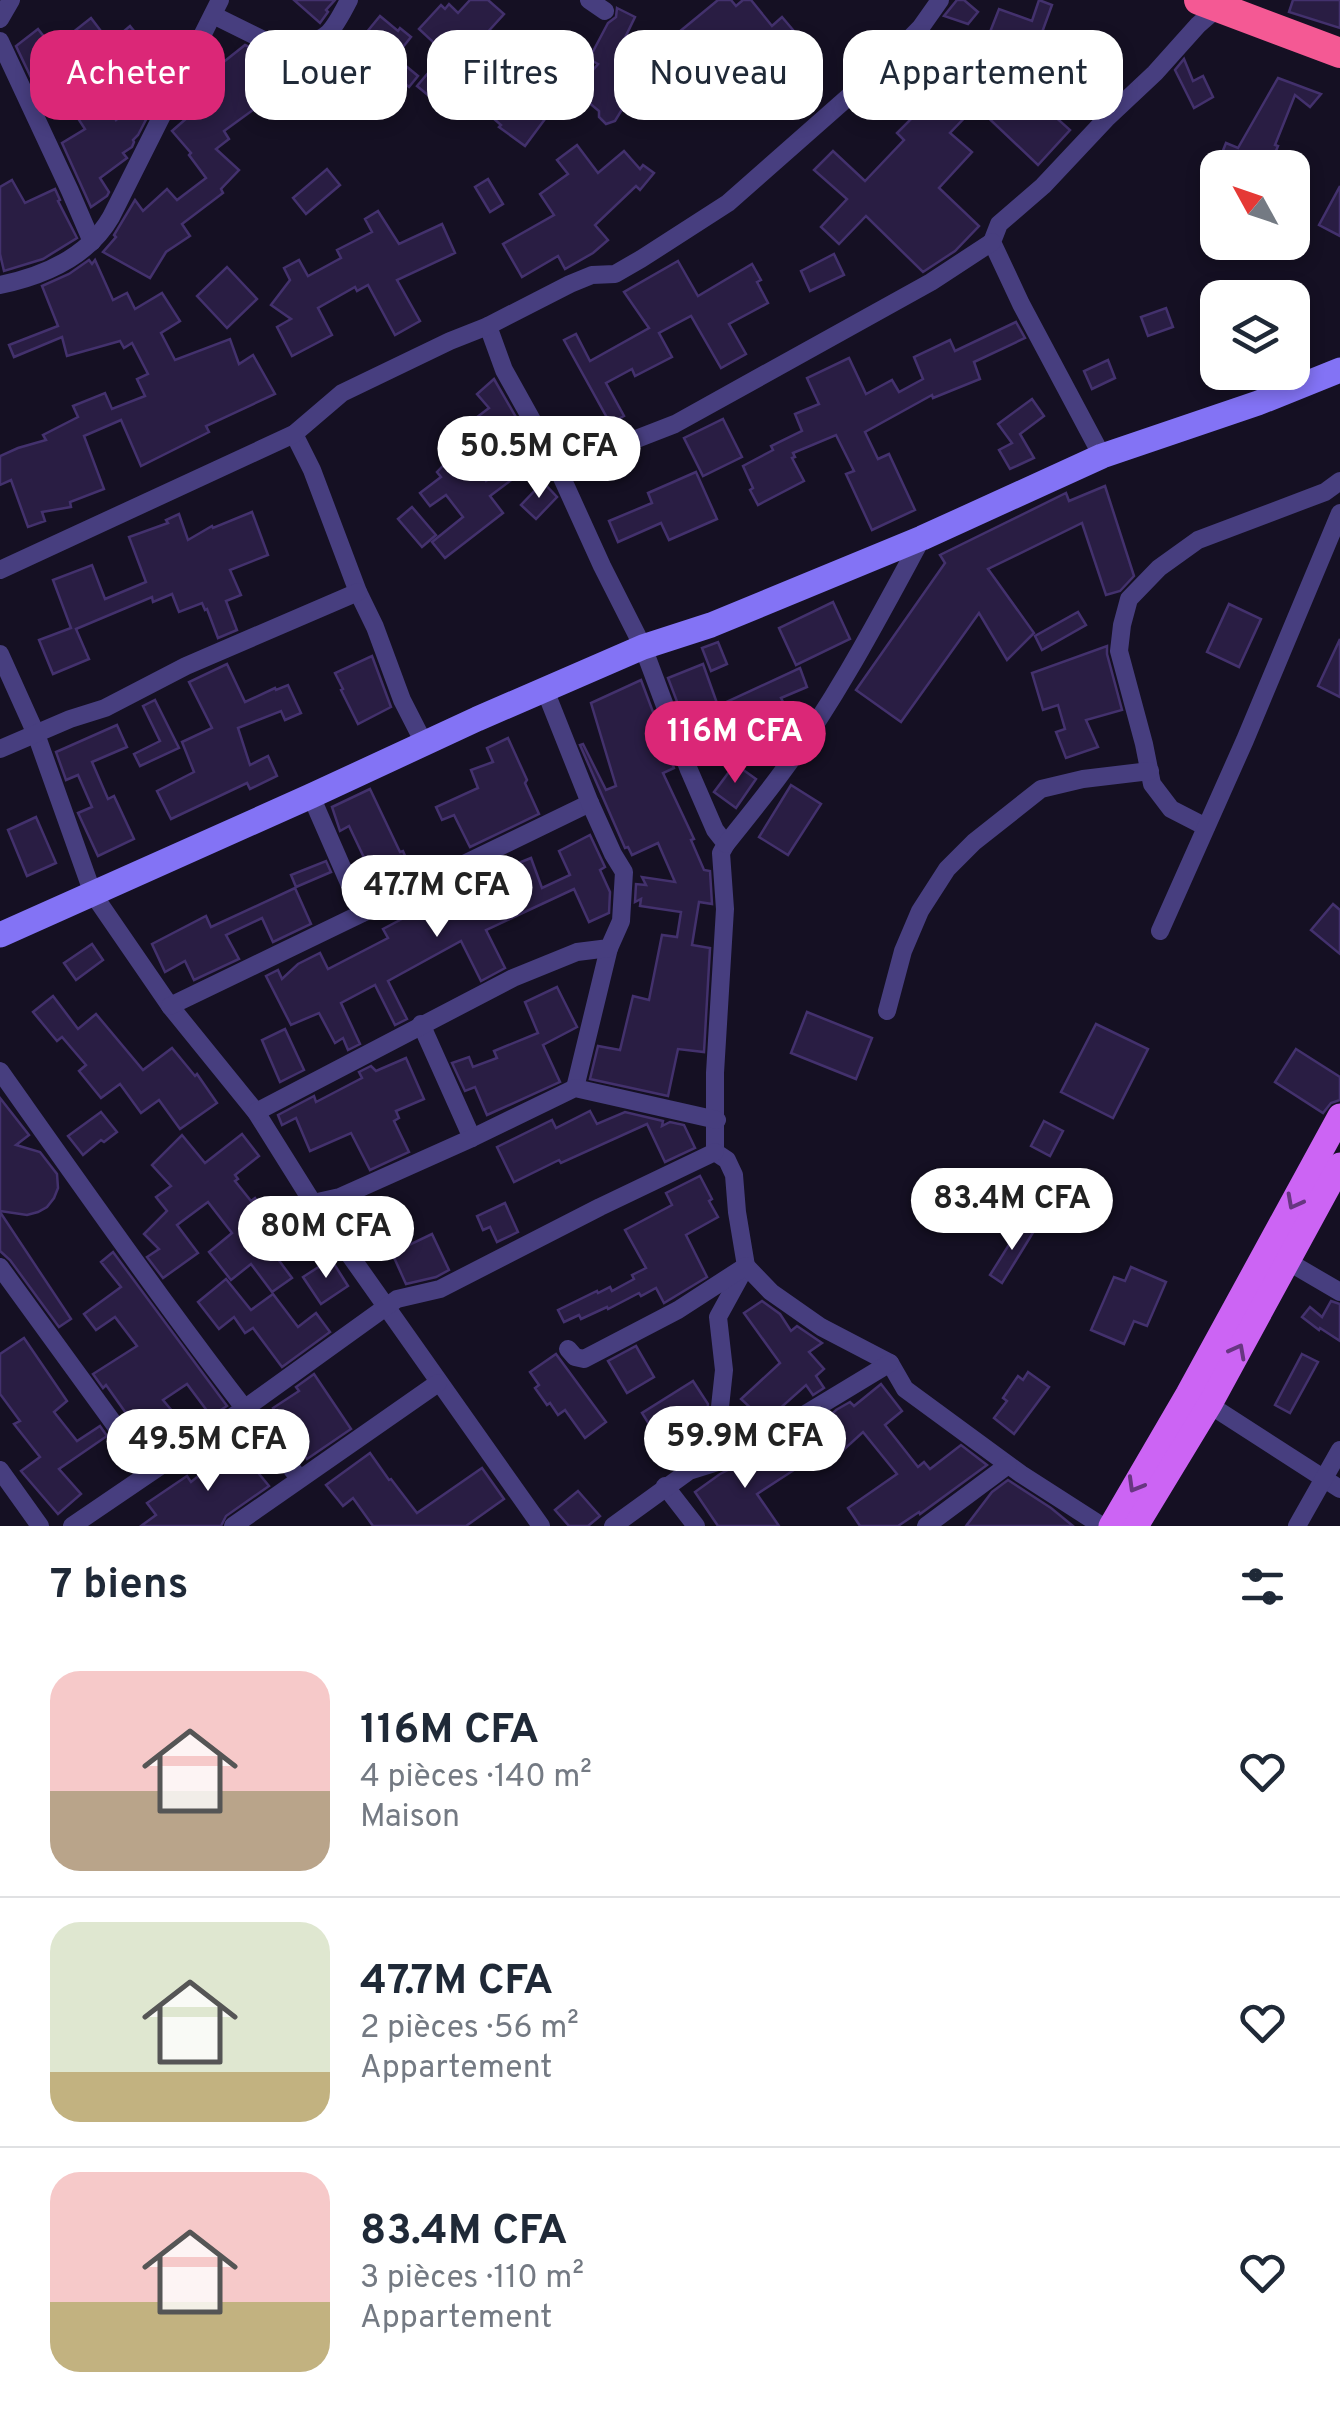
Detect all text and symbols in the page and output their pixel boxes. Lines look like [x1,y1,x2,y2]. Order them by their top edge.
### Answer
chip: Acheter [30,30,225,120]
chip: Louer [245,30,407,120]
chip: Filtres [427,30,594,120]
chip: Nouveau [614,30,823,120]
chip: Appartement [843,30,1123,120]
north arrow [1200,150,1310,260]
map controls [1200,150,1310,390]
button: layers [1200,280,1310,390]
pin: 50.5M CFA [425,416,653,501]
text: 50.5M CFA [459,428,619,468]
pin: 116M CFA [632,701,838,786]
text: 116M CFA [667,713,803,753]
pin: 47.7M CFA [323,855,551,940]
text: 47.7M CFA [363,867,511,907]
pin: 83.4M CFA [898,1168,1126,1253]
text: 83.4M CFA [933,1180,1091,1220]
one-way arrow [1286,1191,1306,1209]
pin: 80M CFA [234,1196,418,1281]
text: 80M CFA [260,1208,392,1248]
one-way arrow [1226,1343,1245,1362]
pin: 59.9M CFA [631,1406,859,1491]
pin: 49.5M CFA [94,1409,322,1494]
text: 59.9M CFA [666,1418,824,1458]
text: 49.5M CFA [129,1421,287,1461]
one-way arrow [1127,1474,1147,1492]
icon: filters [1235,1559,1290,1614]
text: 7 biens [50,1560,188,1613]
text: 116M CFA [360,1705,539,1758]
icon: home [130,1711,250,1831]
icon: heart [1235,1744,1290,1799]
text: 4 pièces · 140 m² [360,1758,592,1798]
text: Maison [360,1798,460,1838]
text: 47.7M CFA [360,1956,553,2009]
icon: home [130,1962,250,2082]
icon: heart [1235,1995,1290,2050]
text: 2 pièces · 56 m² [360,2009,579,2049]
text: Appartement [360,2049,552,2089]
text: 83.4M CFA [360,2206,568,2259]
icon: home [130,2212,250,2332]
icon: heart [1235,2245,1290,2300]
text: 3 pièces · 110 m² [360,2259,584,2299]
text: Appartement [360,2299,552,2339]

